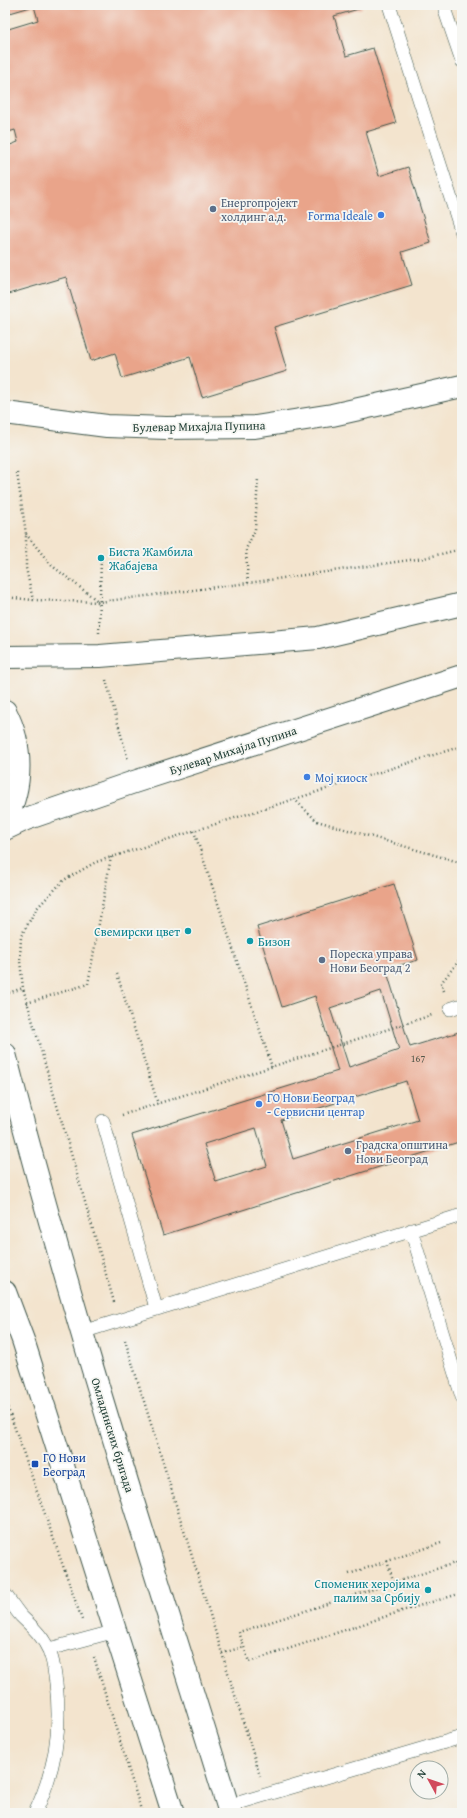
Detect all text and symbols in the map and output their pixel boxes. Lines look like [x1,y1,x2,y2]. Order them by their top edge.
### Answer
place label: Енергопројект холдинг а.д. [221,194,298,225]
marker: Енергопројект холдинг а.д. [208,204,218,214]
place label: Forma Ideale [308,207,373,224]
marker: Forma Ideale [376,210,386,220]
street label: Булевар Михајла Пупина [132,416,266,436]
place label: Биста Жамбила Жабајева [108,543,193,574]
marker: Биста Жамбила Жабајева [96,553,106,563]
street label: Булевар Михајла Пупина [167,721,299,779]
place label: Мој киоск [315,769,368,786]
marker: Мој киоск [302,772,312,782]
place label: Свемирски цвет [94,923,180,940]
marker: Свемирски цвет [183,926,193,936]
place label: Бизон [258,933,290,950]
marker: Бизон [245,936,255,946]
place label: Пореска управа Нови Београд 2 [330,945,413,976]
marker: Пореска управа Нови Београд 2 [317,955,327,965]
house number: 167 [411,1051,425,1066]
place label: ГО Нови Београд - Сервисни центар [267,1089,365,1120]
marker: ГО Нови Београд - Сервисни центар [254,1099,264,1109]
place label: Градска општина Нови Београд [356,1136,448,1167]
marker: Градска општина Нови Београд [343,1146,353,1156]
street label: Омладинских бригада [87,1376,139,1495]
place label: ГО Нови Београд [43,1449,86,1480]
marker: ГО Нови Београд [30,1459,40,1469]
place label: Споменик херојима палим за Србију [314,1575,420,1606]
marker: Споменик херојима палим за Србију [423,1585,433,1595]
north arrow [409,1760,449,1800]
text: N [413,1765,430,1782]

